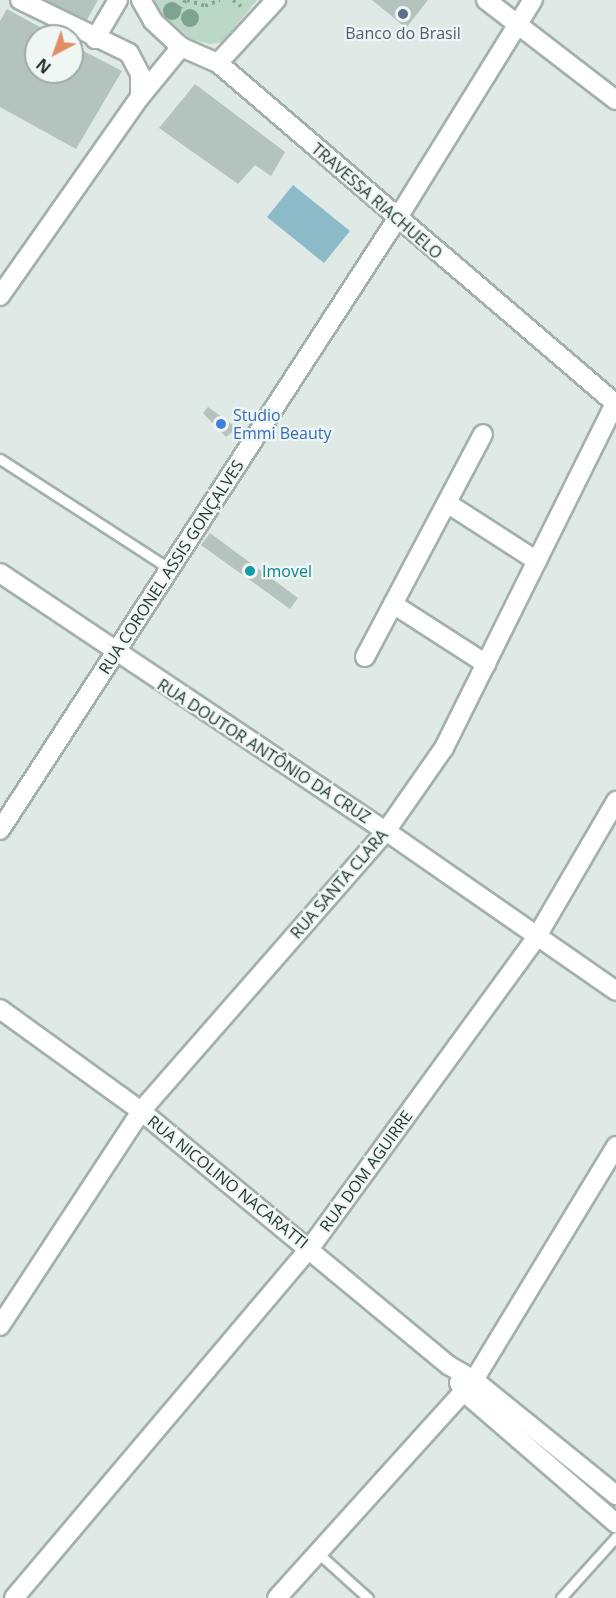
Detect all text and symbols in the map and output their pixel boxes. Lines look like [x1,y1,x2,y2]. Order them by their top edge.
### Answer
marker: Banco do Brasil [396,7,410,21]
place label: Banco do Brasil [345,23,461,43]
north arrow [24,24,84,84]
text: N [31,54,56,79]
street label: TRAVESSA RIACHUELO [308,139,446,263]
place label: Studio Emmi Beauty [233,405,331,443]
marker: Studio Emmi Beauty [214,417,228,431]
street label: RUA CORONEL ASSIS GONÇALVES [95,457,247,677]
place label: Imovel [262,561,312,581]
marker: Imovel [243,564,257,578]
street label: RUA DOUTOR ANTÔNIO DA CRUZ [154,675,374,827]
street label: RUA SANTA CLARA [286,825,392,943]
street label: RUA DOM AGUIRRE [316,1107,416,1235]
street label: RUA NICOLINO NACARATTI [144,1111,312,1253]

